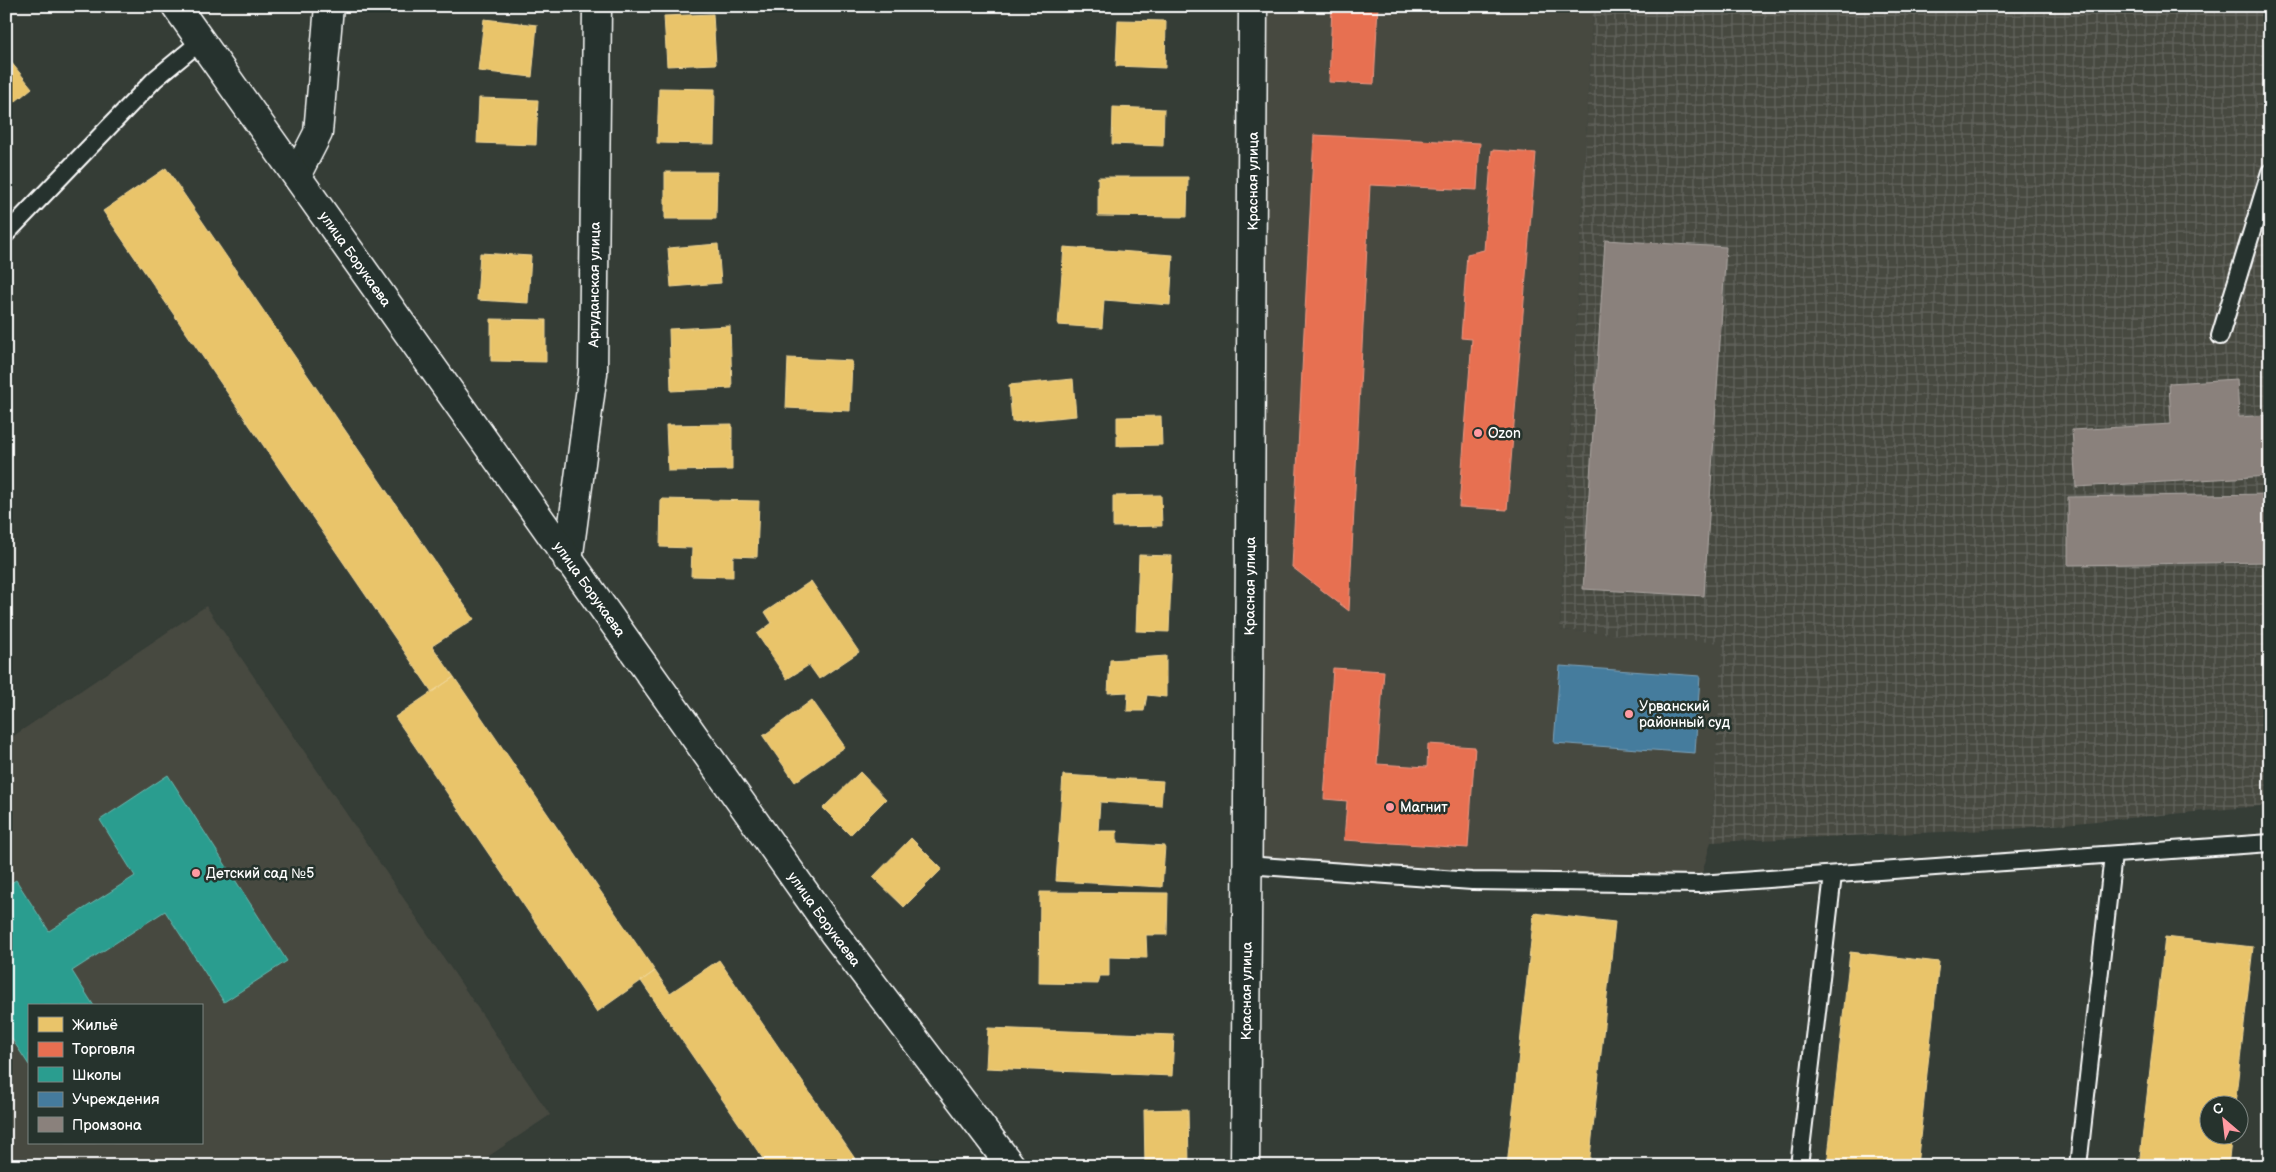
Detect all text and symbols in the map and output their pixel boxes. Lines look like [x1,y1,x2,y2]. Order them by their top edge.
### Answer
street label: Красная улица [1244,131,1262,230]
street label: улица Борукаева [315,208,395,311]
street label: Аргуданская улица [585,221,604,349]
place label: Ozon [1488,425,1521,442]
marker: Ozon [1472,427,1484,439]
street label: Красная улица [1241,536,1259,635]
street label: улица Борукаева [550,538,629,641]
place label: Урванский районный суд [1639,698,1730,731]
marker: Урванский районный суд [1623,708,1635,720]
place label: Магнит [1400,799,1448,816]
marker: Магнит [1384,801,1396,813]
place label: Детский сад №5 [206,865,314,882]
marker: Детский сад №5 [190,867,202,879]
street label: улица Борукаева [784,869,865,971]
street label: Красная улица [1238,941,1256,1040]
legend [28,1004,202,1144]
text: Жильё [72,1016,118,1035]
text: Торговля [72,1040,135,1059]
text: Школы [72,1066,121,1085]
text: Учреждения [72,1090,159,1109]
north arrow [2198,1094,2248,1144]
text: С [2210,1099,2227,1119]
text: Промзона [72,1116,142,1135]

